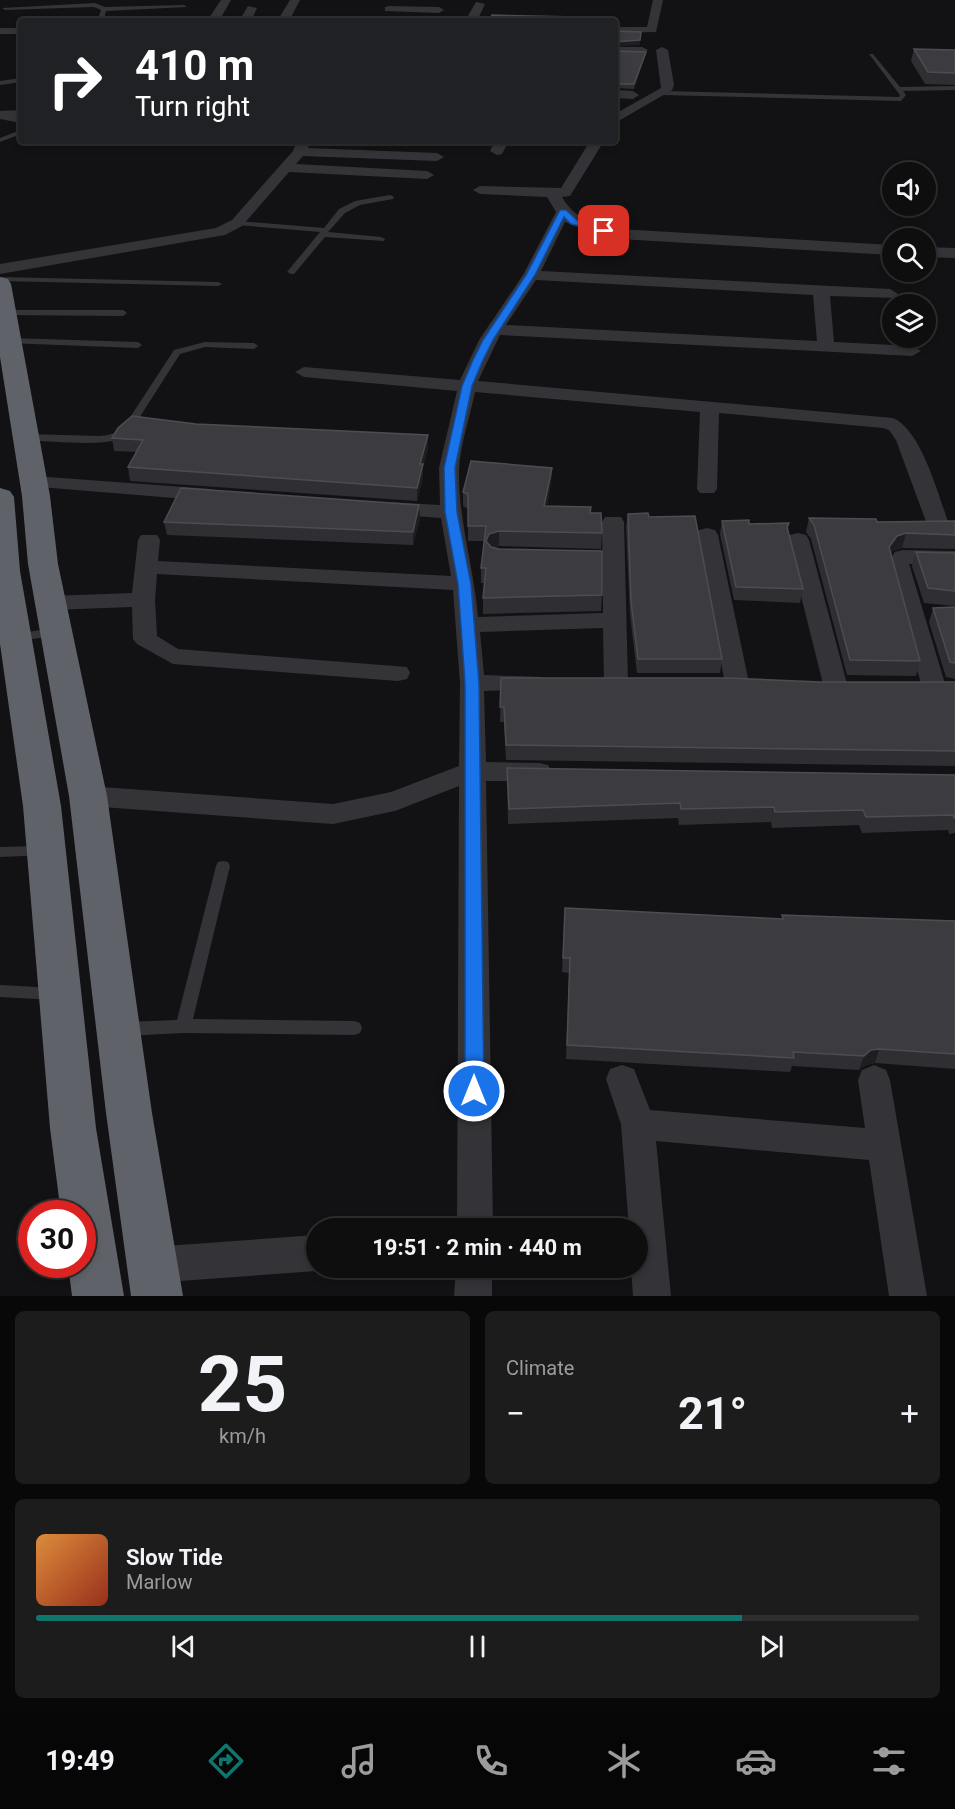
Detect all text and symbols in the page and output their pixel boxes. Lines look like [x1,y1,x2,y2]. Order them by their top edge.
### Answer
text: 410 m [135,41,254,90]
icon: right [36,42,114,120]
text: Turn right [135,91,250,123]
map controls [882,162,936,348]
button: sound [882,162,936,216]
pin [578,205,629,256]
icon: arrive [587,214,620,247]
button: search [882,228,936,282]
button: layers [882,294,936,348]
position arrow [442,1059,506,1123]
speed limit sign: 30 [18,1200,96,1278]
text: 19:51 · 2 min · 440 m [372,1235,582,1260]
text: 25 [198,1339,287,1430]
text: Climate [506,1356,574,1380]
text: 21° [678,1387,747,1440]
text: − [506,1394,525,1433]
text: + [900,1394,919,1433]
text: km/h [219,1424,266,1448]
text: Slow Tide [126,1545,223,1570]
text: Marlow [126,1570,192,1594]
icon: previous [167,1630,200,1663]
icon: pause [461,1630,494,1663]
icon: next [755,1630,788,1663]
icon: directions [205,1740,247,1782]
icon: music [338,1740,380,1782]
icon: phone [470,1740,512,1782]
icon: climate [603,1740,645,1782]
icon: car [735,1740,777,1782]
icon: filters [868,1740,910,1782]
text: 19:49 [45,1745,115,1777]

